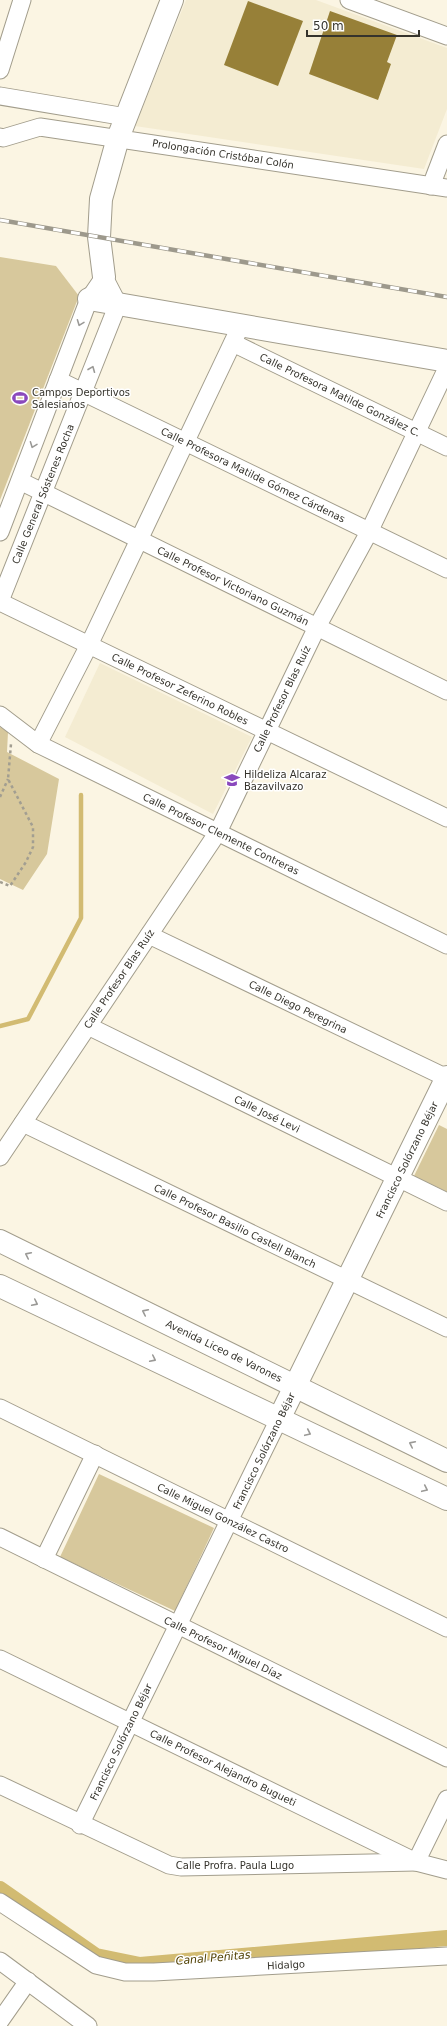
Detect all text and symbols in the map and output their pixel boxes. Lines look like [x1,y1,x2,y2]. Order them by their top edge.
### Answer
scale bar [307,12,419,38]
text: 50 m [313,19,344,33]
street label: Prolongación Cristóbal Colón [151,137,295,171]
one-way arrow [76,320,84,327]
street label: Calle Profesora Matilde González C. [258,351,422,439]
one-way arrow [88,366,96,373]
place label: Campos Deportivos Salesianos [32,387,130,410]
sports icon: Campos Deportivos Salesianos [11,389,29,407]
street label: Calle General Sóstenes Rocha [10,422,76,566]
street label: Calle Profesora Matilde Gómez Cárdenas [159,425,347,525]
one-way arrow [30,441,38,448]
street label: Calle Profesor Victoriano Guzmán [155,544,311,628]
street label: Calle Profesor Blas Ruíz [251,644,313,754]
street label: Calle Profesor Zeferino Robles [110,651,250,727]
place label: Hildeliza Alcaraz Bazavilvazo [244,769,326,792]
school or university icon: Hildeliza Alcaraz Bazavilvazo [223,771,241,789]
street label: Calle Profesor Clemente Contreras [141,791,301,877]
street label: Calle Profesor Blas Ruíz [82,927,156,1031]
street label: Calle Diego Peregrina [247,978,349,1036]
street label: Calle José Levi [232,1093,302,1135]
street label: Francisco Solórzano Béjar [374,1099,440,1220]
street label: Calle Profesor Basilio Castell Blanch [152,1182,318,1270]
one-way arrow [25,1252,32,1260]
one-way arrow [31,1298,39,1306]
one-way arrow [141,1309,149,1317]
street label: Avenida Liceo de Varones [164,1318,284,1384]
one-way arrow [148,1354,156,1362]
street label: Francisco Solórzano Béjar [231,1390,297,1511]
one-way arrow [303,1428,311,1436]
one-way arrow [409,1441,416,1448]
street label: Calle Miguel González Castro [155,1481,291,1555]
one-way arrow [421,1484,428,1492]
street label: Calle Profesor Miguel Díaz [162,1615,284,1681]
street label: Francisco Solórzano Béjar [88,1681,154,1802]
street label: Calle Profesor Alejandro Bugueti [148,1728,298,1808]
street label: Calle Profra. Paula Lugo [176,1860,294,1871]
water label: Canal Peñitas [175,1948,251,1968]
street label: Hidalgo [267,1959,305,1971]

